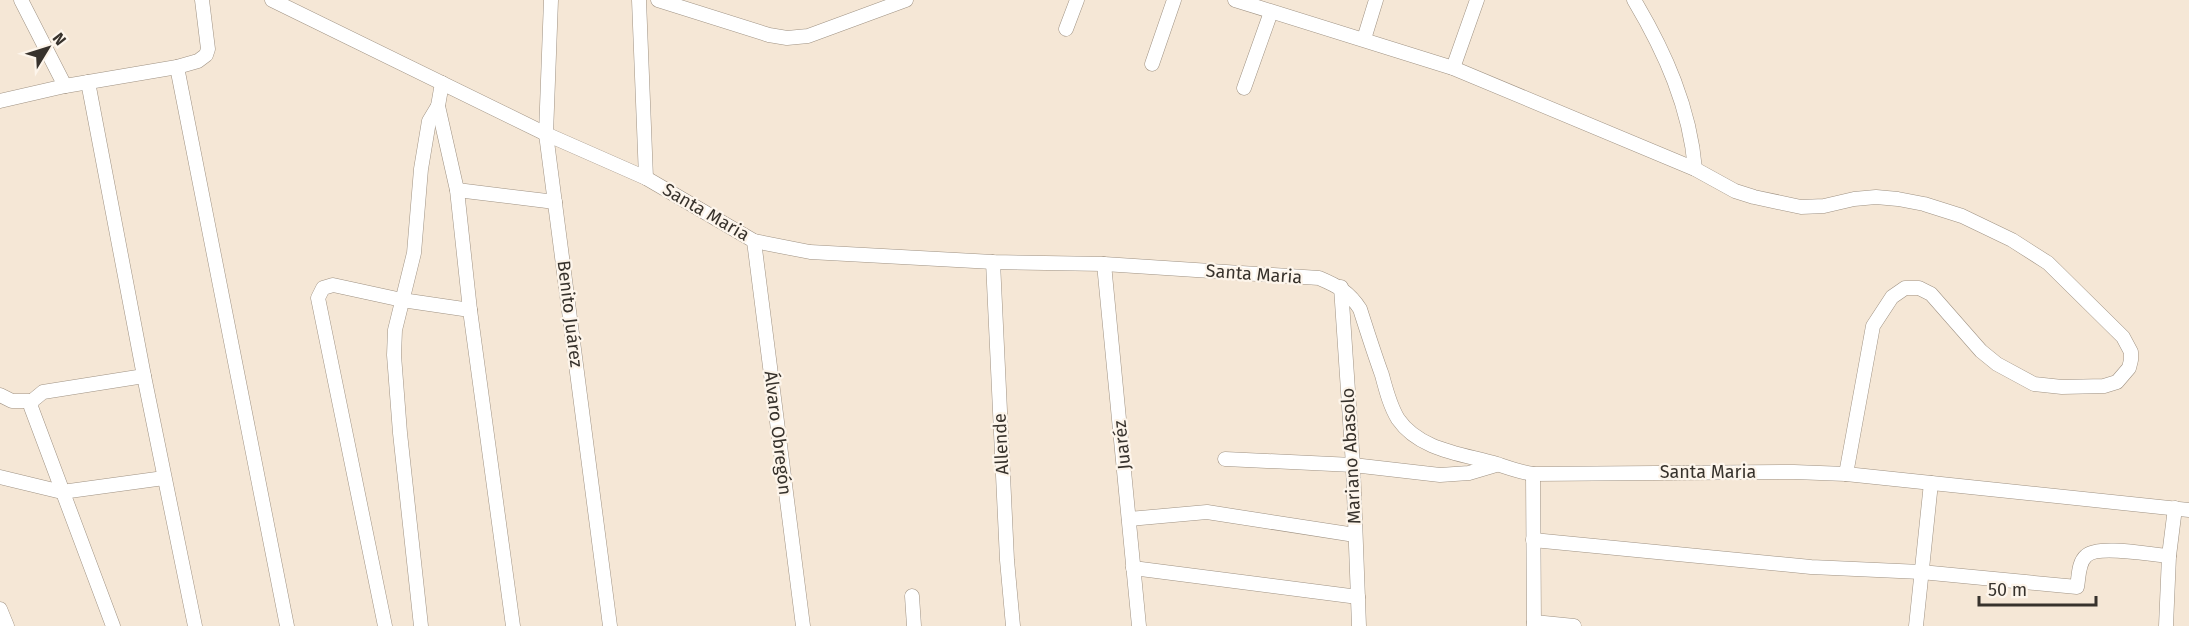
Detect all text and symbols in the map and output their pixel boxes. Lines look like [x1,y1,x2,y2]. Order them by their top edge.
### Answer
north arrow [18,18,78,78]
text: N [49,29,70,49]
street label: Santa Maria [659,178,753,246]
street label: Benito Juárez [553,259,587,369]
street label: Santa Maria [1205,260,1303,288]
street label: Álvaro Obregón [759,370,798,496]
street label: Mariano Abasolo [1336,387,1366,525]
street label: Allende [988,413,1014,475]
street label: Juaréz [1108,419,1136,471]
street label: Santa Maria [1660,461,1756,483]
scale bar [1979,569,2096,607]
text: 50 m [1988,579,2027,601]

